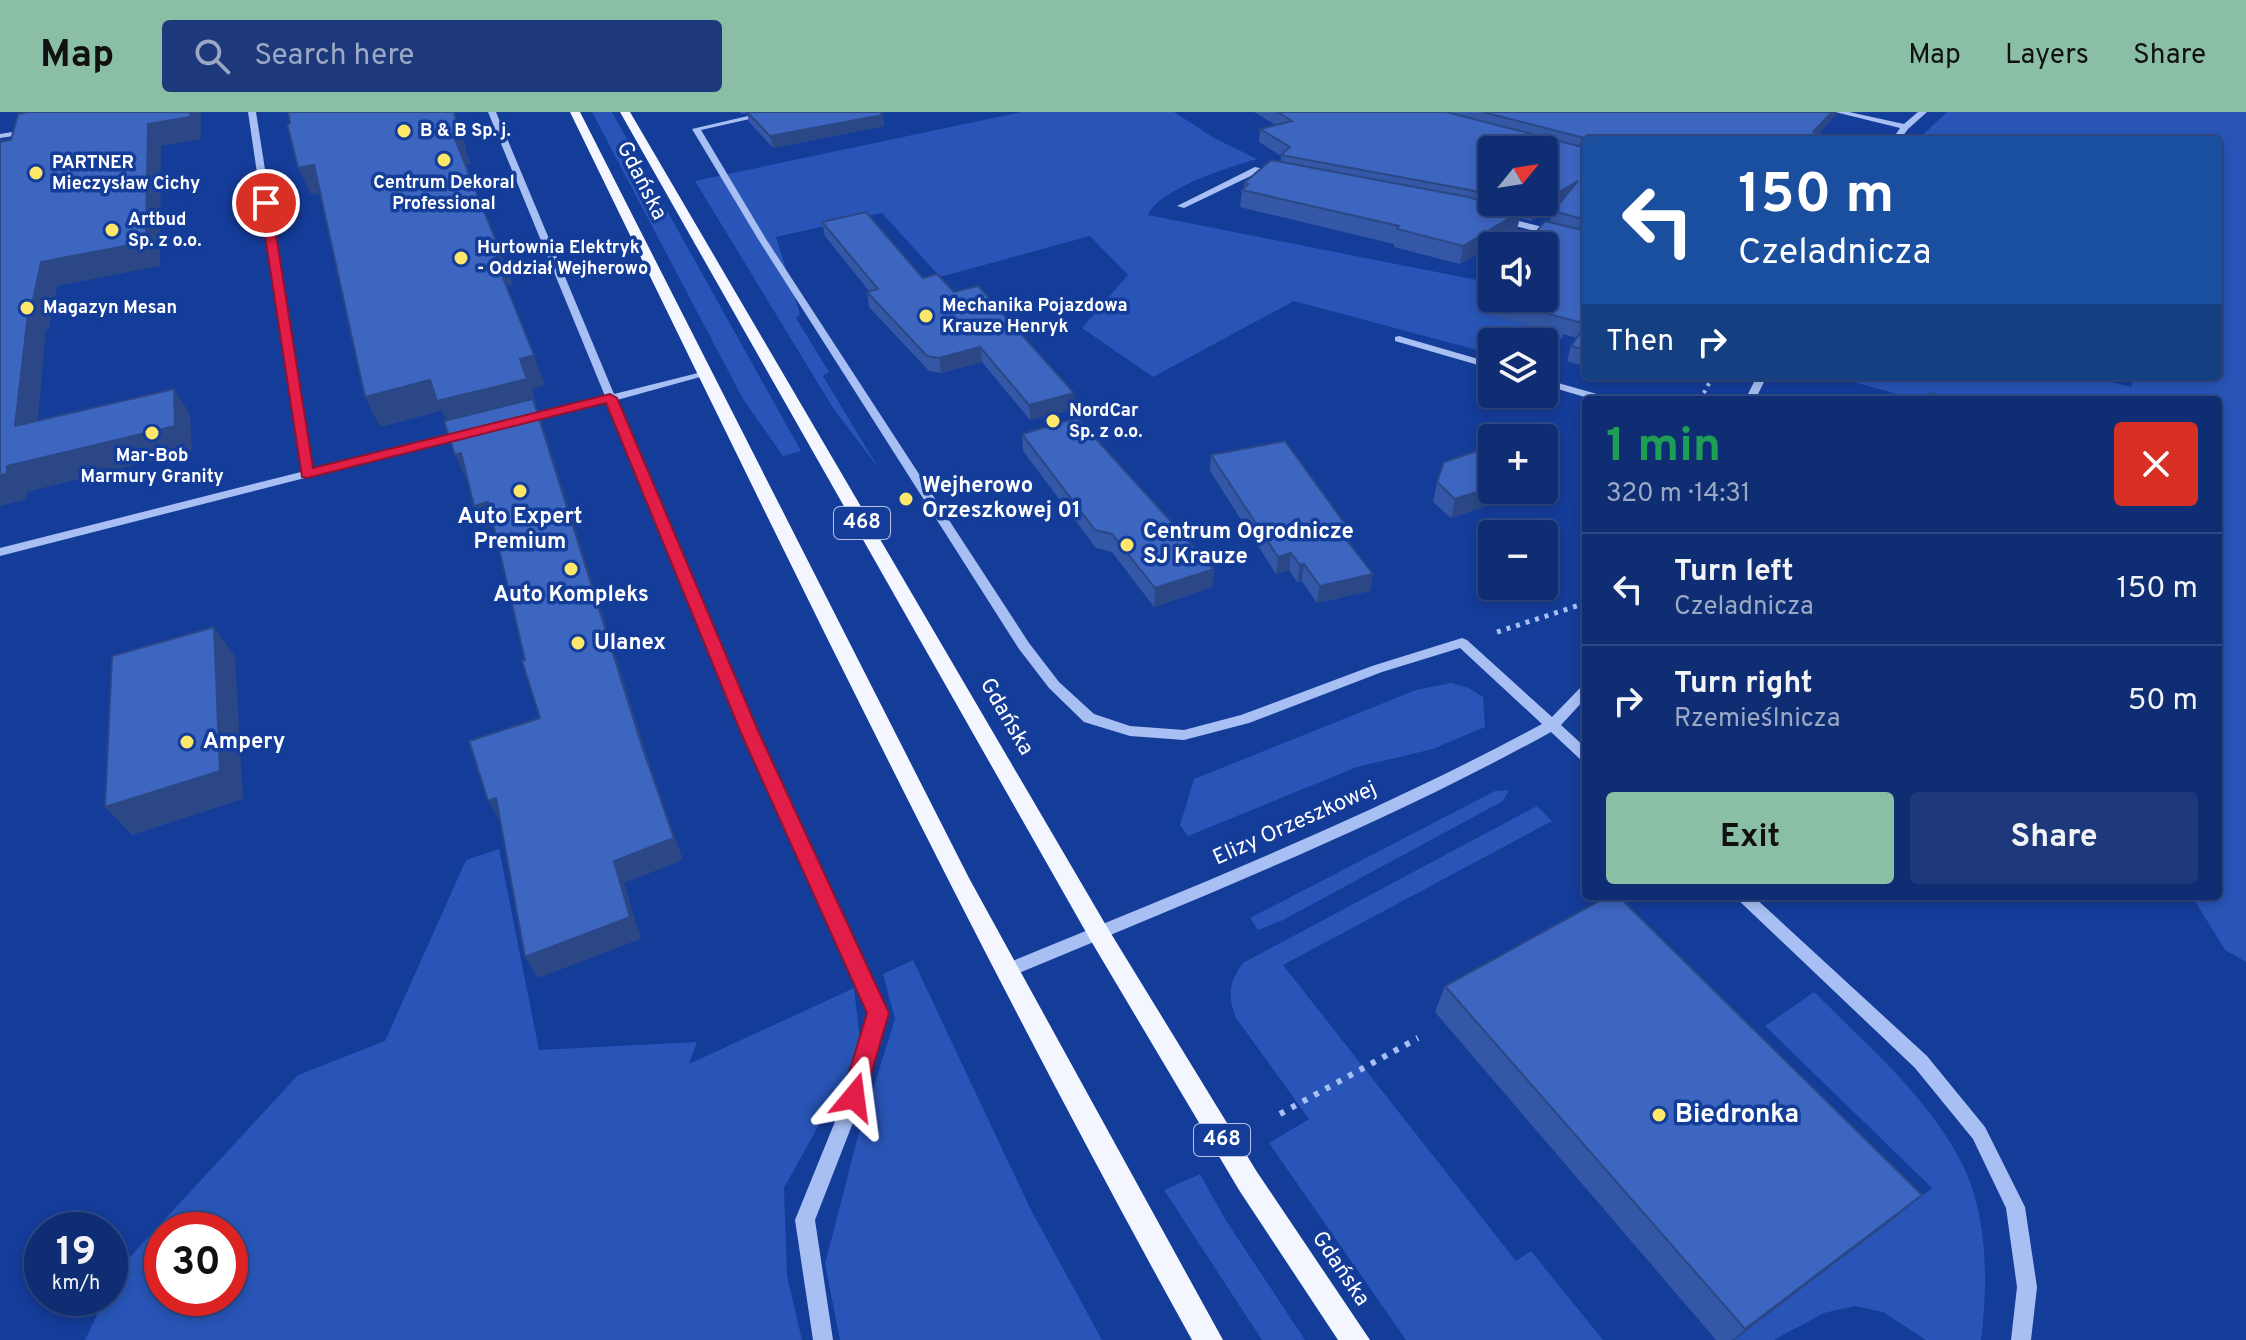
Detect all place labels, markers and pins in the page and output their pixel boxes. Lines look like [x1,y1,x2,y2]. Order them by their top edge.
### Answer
place label: B & B Sp. j. [420,120,511,143]
marker: B & B Sp. j. [395,122,413,140]
marker: Centrum Dekoral Professional [435,151,453,169]
place label: PARTNER Mieczysław Cichy [52,152,200,196]
marker: PARTNER Mieczysław Cichy [27,164,45,182]
pin [232,169,300,237]
place label: Centrum Dekoral Professional [373,172,515,216]
place label: Artbud Sp. z o.o. [128,209,202,253]
marker: Artbud Sp. z o.o. [103,221,121,239]
place label: Hurtownia Elektryk - Oddział Wejherowo [477,237,648,281]
marker: Hurtownia Elektryk - Oddział Wejherowo [452,249,470,267]
place label: Mechanika Pojazdowa Krauze Henryk [942,295,1127,339]
place label: Magazyn Mesan [43,297,177,320]
marker: Magazyn Mesan [18,299,36,317]
marker: Mechanika Pojazdowa Krauze Henryk [917,307,935,325]
place label: NordCar Sp. z o.o. [1069,400,1143,444]
marker: NordCar Sp. z o.o. [1044,412,1062,430]
marker: Mar-Bob Marmury Granity [143,424,161,442]
place label: Mar-Bob Marmury Granity [80,445,224,489]
place label: Wejherowo Orzeszkowej 01 [922,473,1081,525]
marker: Auto Expert Premium [511,482,529,500]
marker: Wejherowo Orzeszkowej 01 [897,490,915,508]
place label: Auto Expert Premium [458,504,582,556]
place label: Centrum Ogrodnicze SJ Krauze [1143,519,1354,571]
marker: Centrum Ogrodnicze SJ Krauze [1118,536,1136,554]
marker: Auto Kompleks [562,560,580,578]
place label: Auto Kompleks [493,582,649,609]
place label: Ulanex [594,630,666,657]
marker: Ulanex [569,634,587,652]
place label: Ampery [203,729,285,756]
marker: Ampery [178,733,196,751]
place label: Biedronka [1675,1099,1799,1132]
marker: Biedronka [1650,1106,1668,1124]

